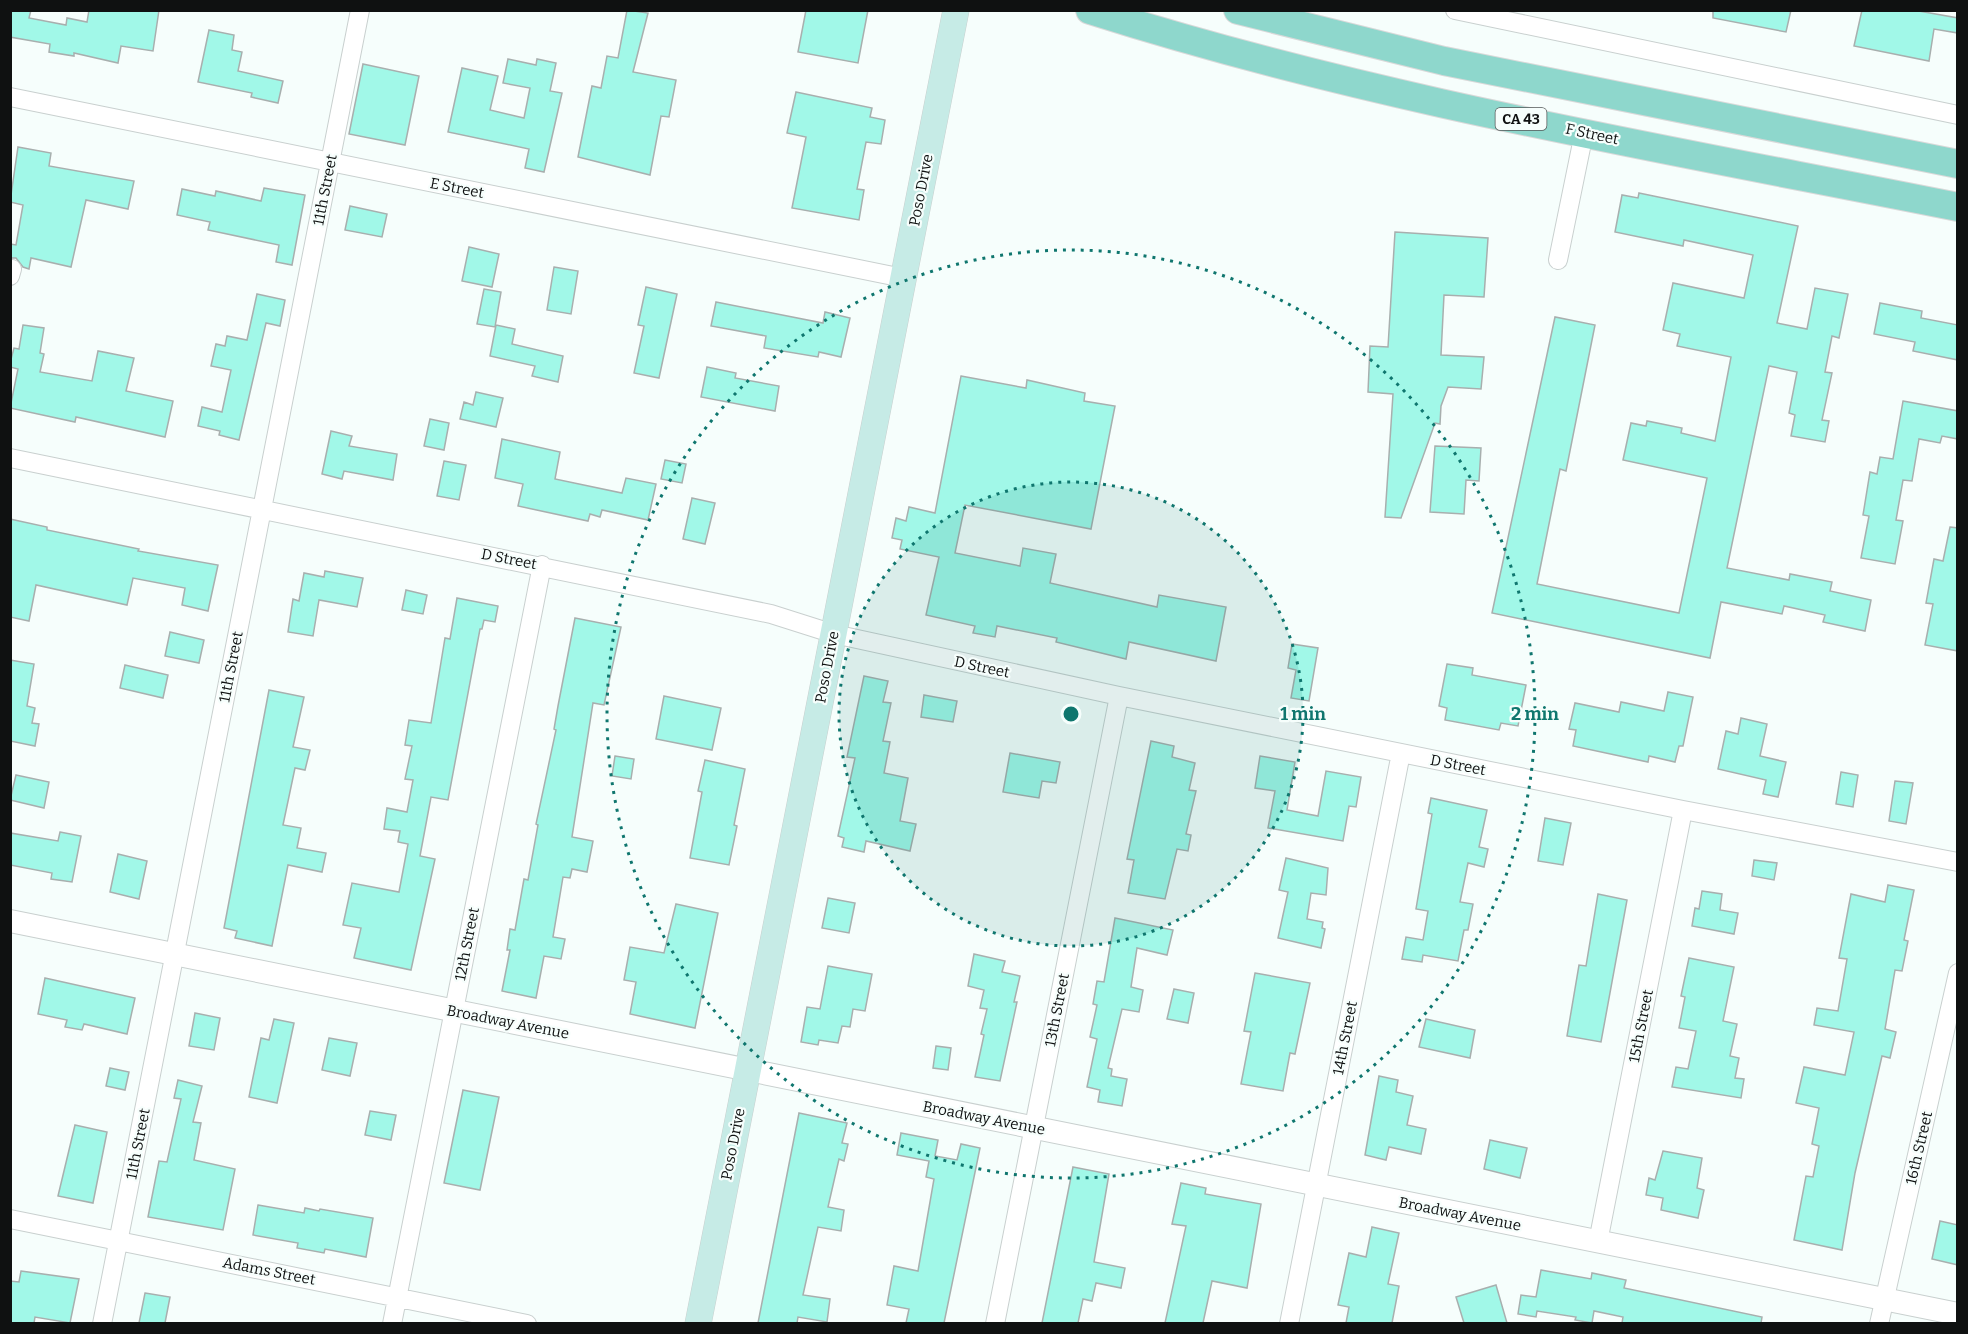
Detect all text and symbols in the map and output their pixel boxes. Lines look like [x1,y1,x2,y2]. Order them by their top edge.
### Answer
road number: CA 43 [1496,108,1546,130]
street label: F Street [1564,120,1621,149]
street label: 11th Street [309,152,341,227]
street label: Poso Drive [905,152,937,228]
street label: E Street [428,174,486,202]
street label: D Street [480,545,539,573]
street label: 11th Street [215,629,247,704]
street label: Poso Drive [811,629,843,705]
street label: D Street [953,652,1012,682]
text: 1 min [1280,703,1326,725]
text: 2 min [1511,703,1559,725]
centre of rings [1061,704,1081,724]
street label: D Street [1429,751,1488,779]
street label: 12th Street [451,905,483,982]
street label: 13th Street [1041,971,1073,1048]
street label: 15th Street [1625,987,1657,1064]
street label: 14th Street [1329,999,1361,1076]
street label: Broadway Avenue [445,1001,571,1043]
street label: Broadway Avenue [921,1097,1047,1139]
street label: 11th Street [122,1106,154,1181]
street label: Poso Drive [717,1106,749,1182]
street label: 16th Street [1902,1109,1936,1186]
street label: Broadway Avenue [1397,1193,1523,1235]
street label: Adams Street [221,1253,317,1289]

